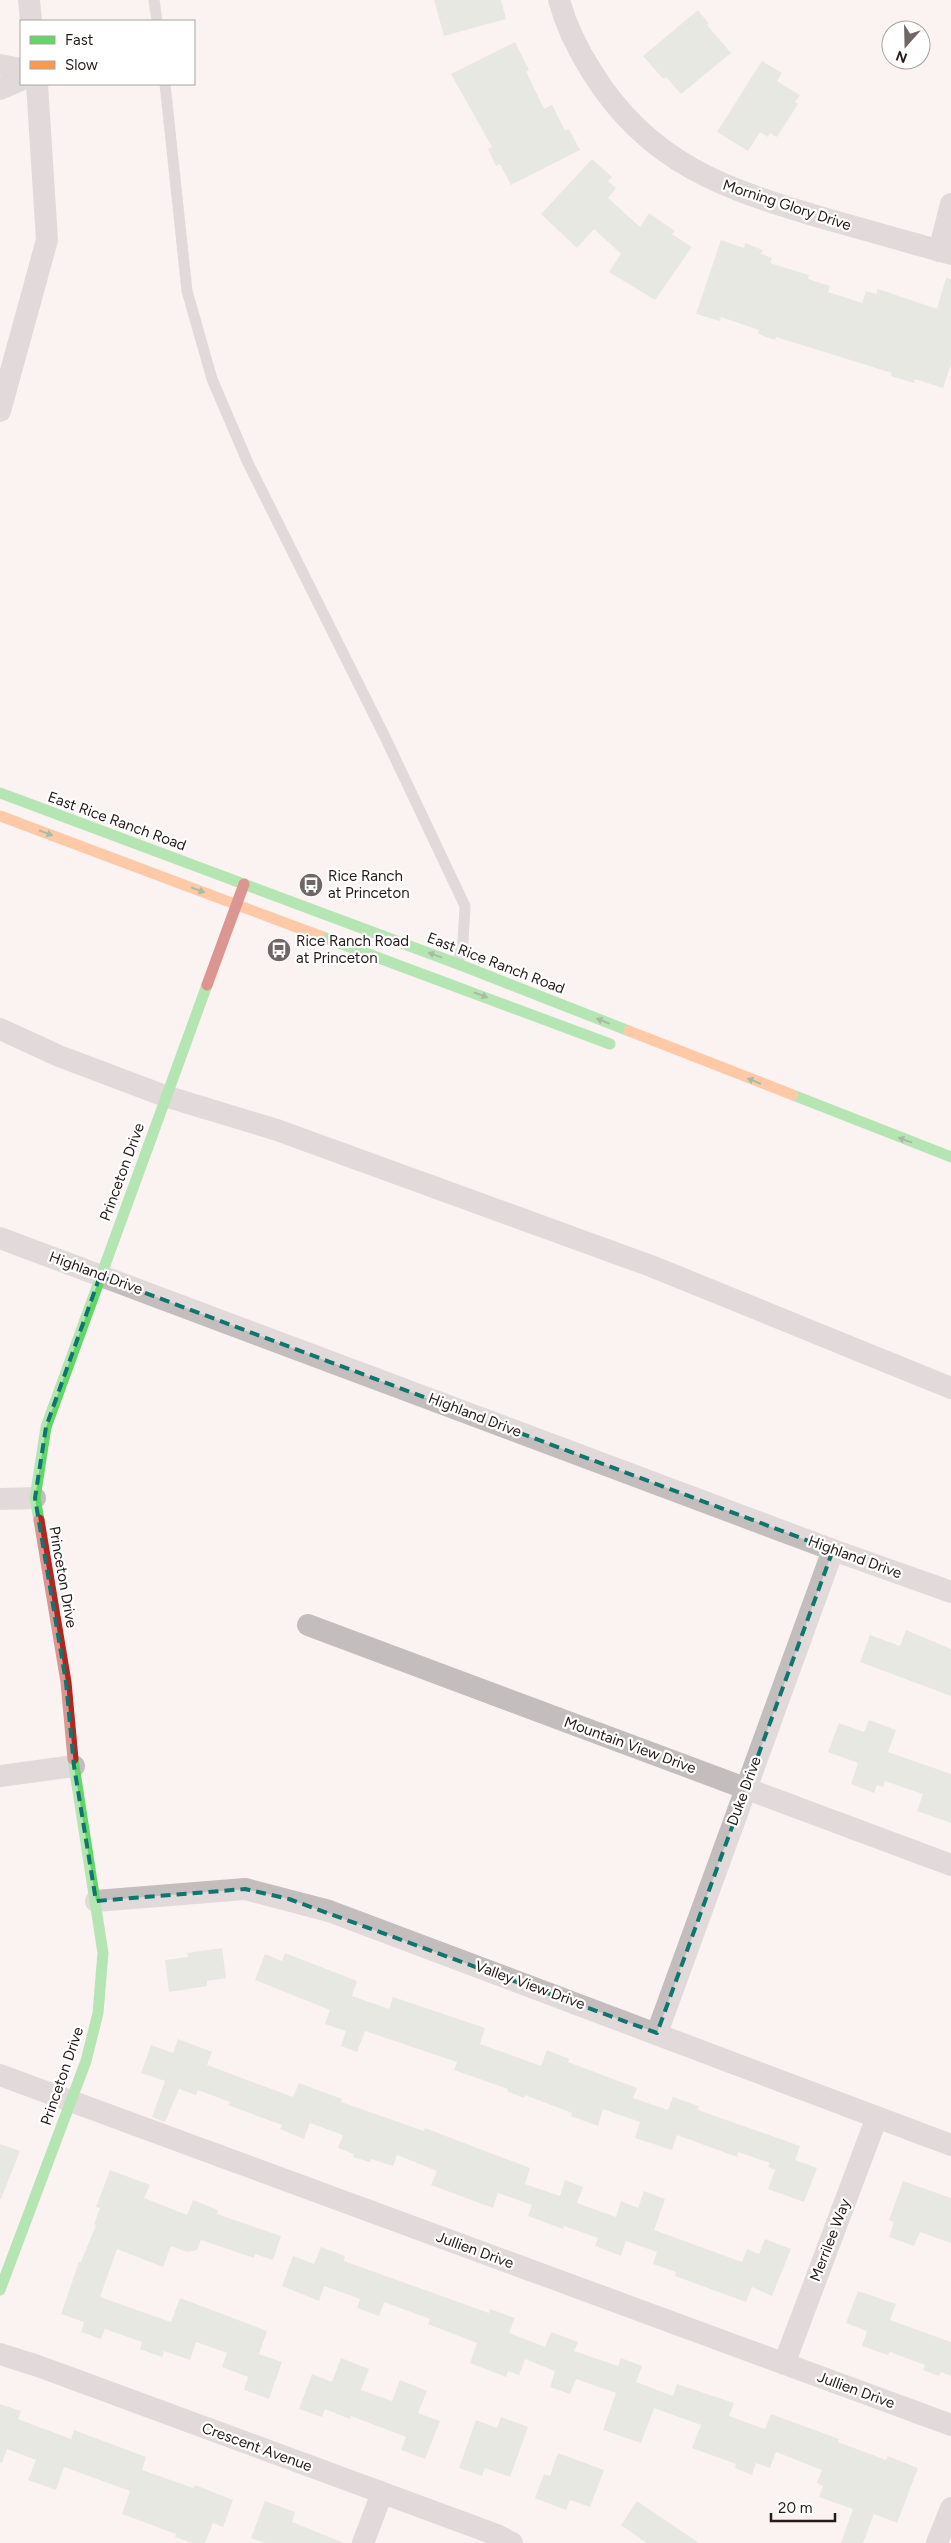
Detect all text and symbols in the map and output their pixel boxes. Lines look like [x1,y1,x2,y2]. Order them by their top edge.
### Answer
legend [20,20,195,85]
north arrow [881,20,931,70]
text: Fast [65,31,94,49]
text: N [894,47,910,67]
text: Slow [65,56,98,74]
street label: Morning Glory Drive [721,176,853,234]
street label: East Rice Ranch Road [45,788,189,854]
one-way arrow [38,830,53,837]
place label: Rice Ranch at Princeton [328,867,410,902]
bus stop icon: Rice Ranch at Princeton [298,872,324,898]
one-way arrow [191,886,206,894]
street label: East Rice Ranch Road [425,928,567,998]
place label: Rice Ranch Road at Princeton [296,932,409,967]
bus stop icon: Rice Ranch Road at Princeton [266,937,292,963]
one-way arrow [428,951,443,958]
one-way arrow [474,992,489,1000]
one-way arrow [595,1017,610,1025]
one-way arrow [746,1077,761,1085]
street label: Princeton Drive [96,1121,148,1223]
one-way arrow [898,1136,913,1143]
street label: Highland Drive [47,1248,145,1298]
street label: Highland Drive [426,1389,524,1441]
street label: Princeton Drive [45,1525,81,1629]
street label: Highland Drive [806,1532,904,1582]
street label: Mountain View Drive [562,1713,698,1777]
street label: Duke Drive [723,1754,765,1828]
street label: Valley View Drive [473,1957,587,2013]
street label: Princeton Drive [37,2024,87,2128]
street label: Merrilee Way [806,2196,854,2284]
street label: Jullien Drive [434,2228,516,2272]
street label: Jullien Drive [815,2368,897,2412]
street label: Crescent Avenue [199,2419,315,2475]
scale bar [771,2490,835,2522]
text: 20 m [778,2499,812,2517]

